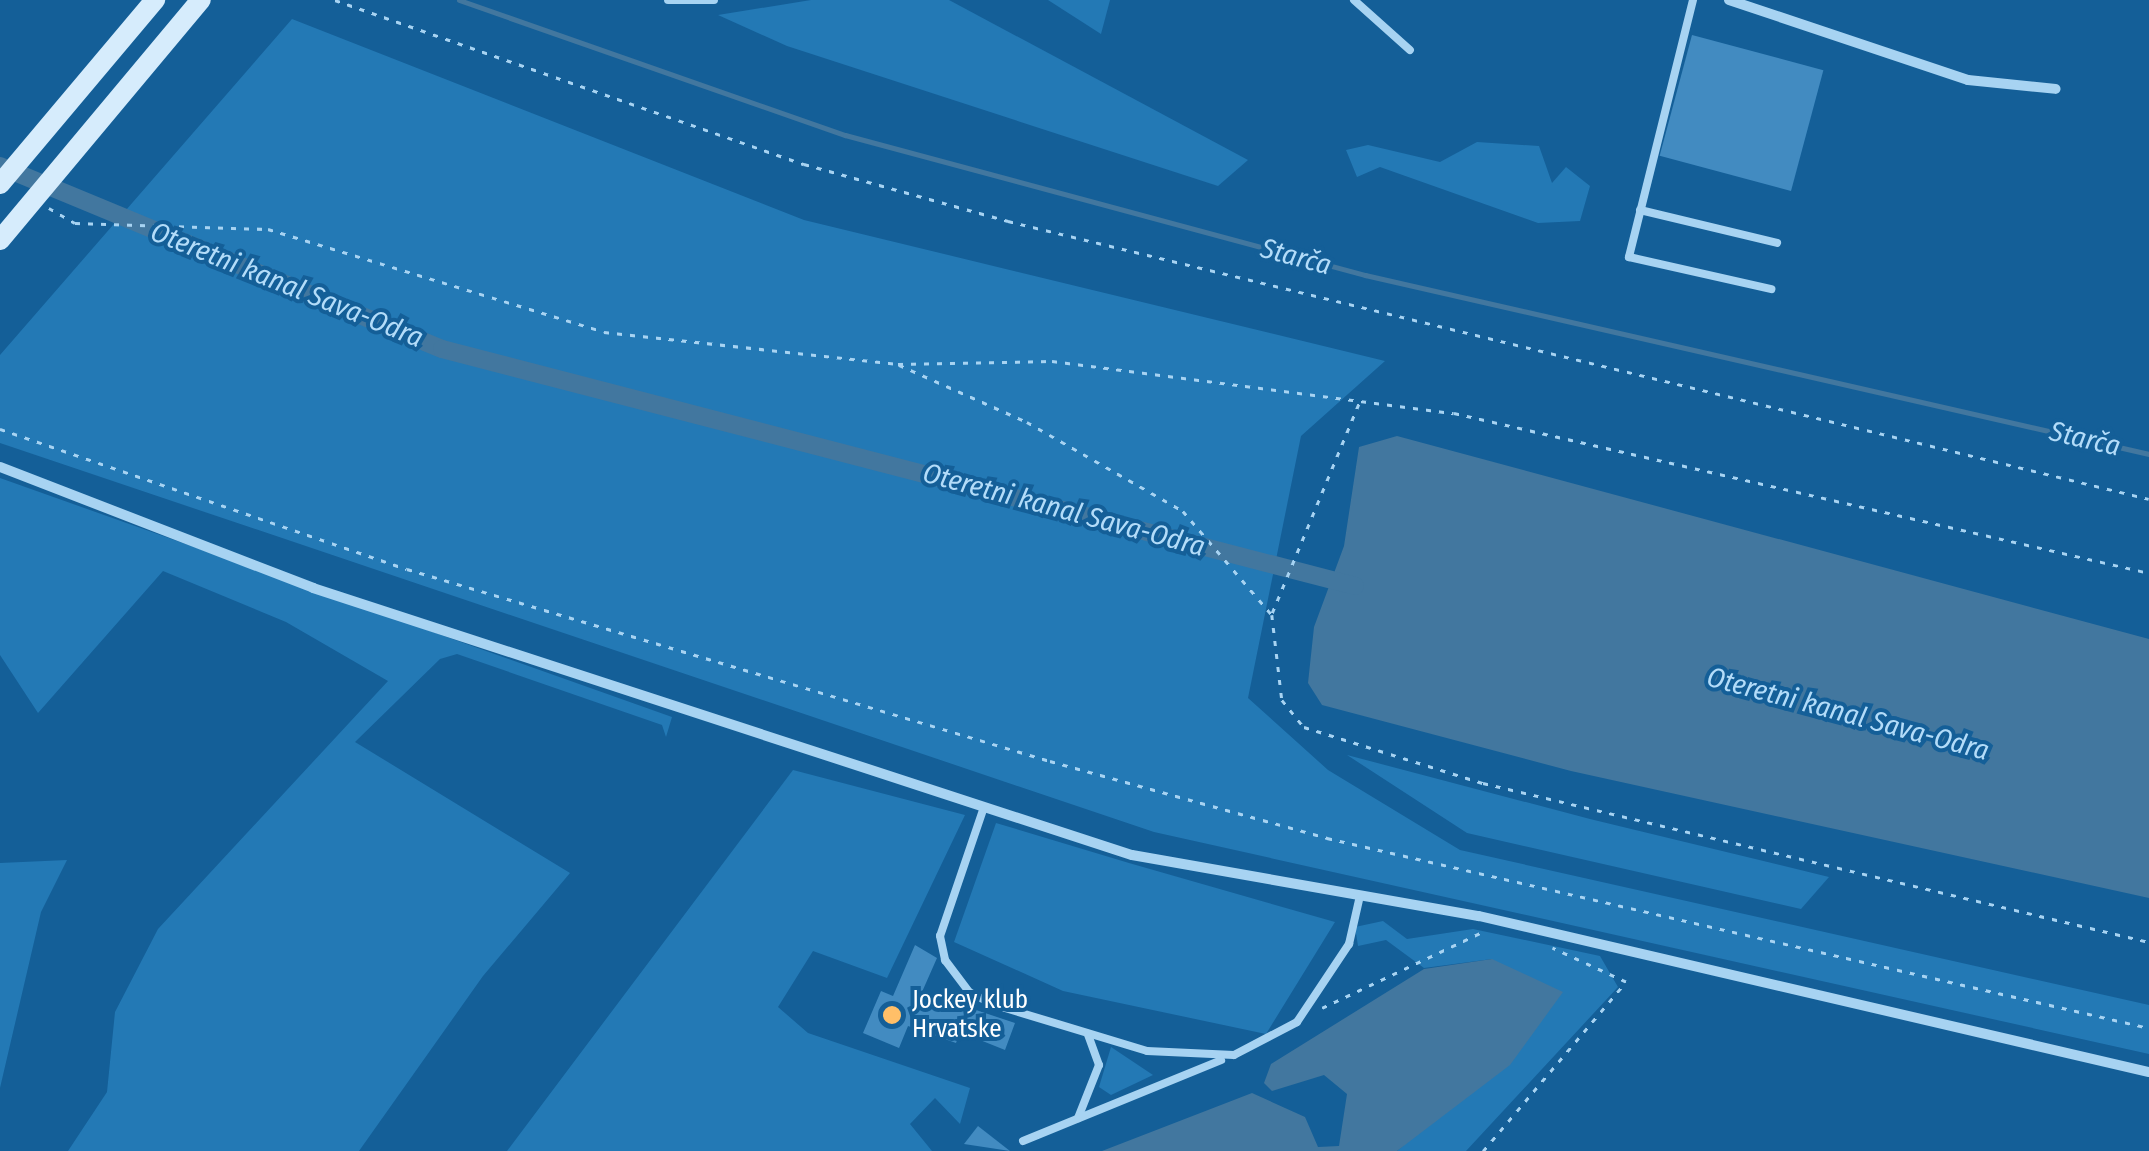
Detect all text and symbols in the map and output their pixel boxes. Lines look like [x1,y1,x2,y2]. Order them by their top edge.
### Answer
water label: Oteretni kanal Sava-Odra [146,215,428,355]
water label: Starča [1257,232,1335,282]
water label: Starča [2046,415,2124,463]
water label: Oteretni kanal Sava-Odra [919,456,1209,564]
water label: Oteretni kanal Sava-Odra [1703,660,1993,768]
place label: Jockey klub Hrvatske [912,986,1028,1045]
marker: Jockey klub Hrvatske [881,1004,903,1026]

